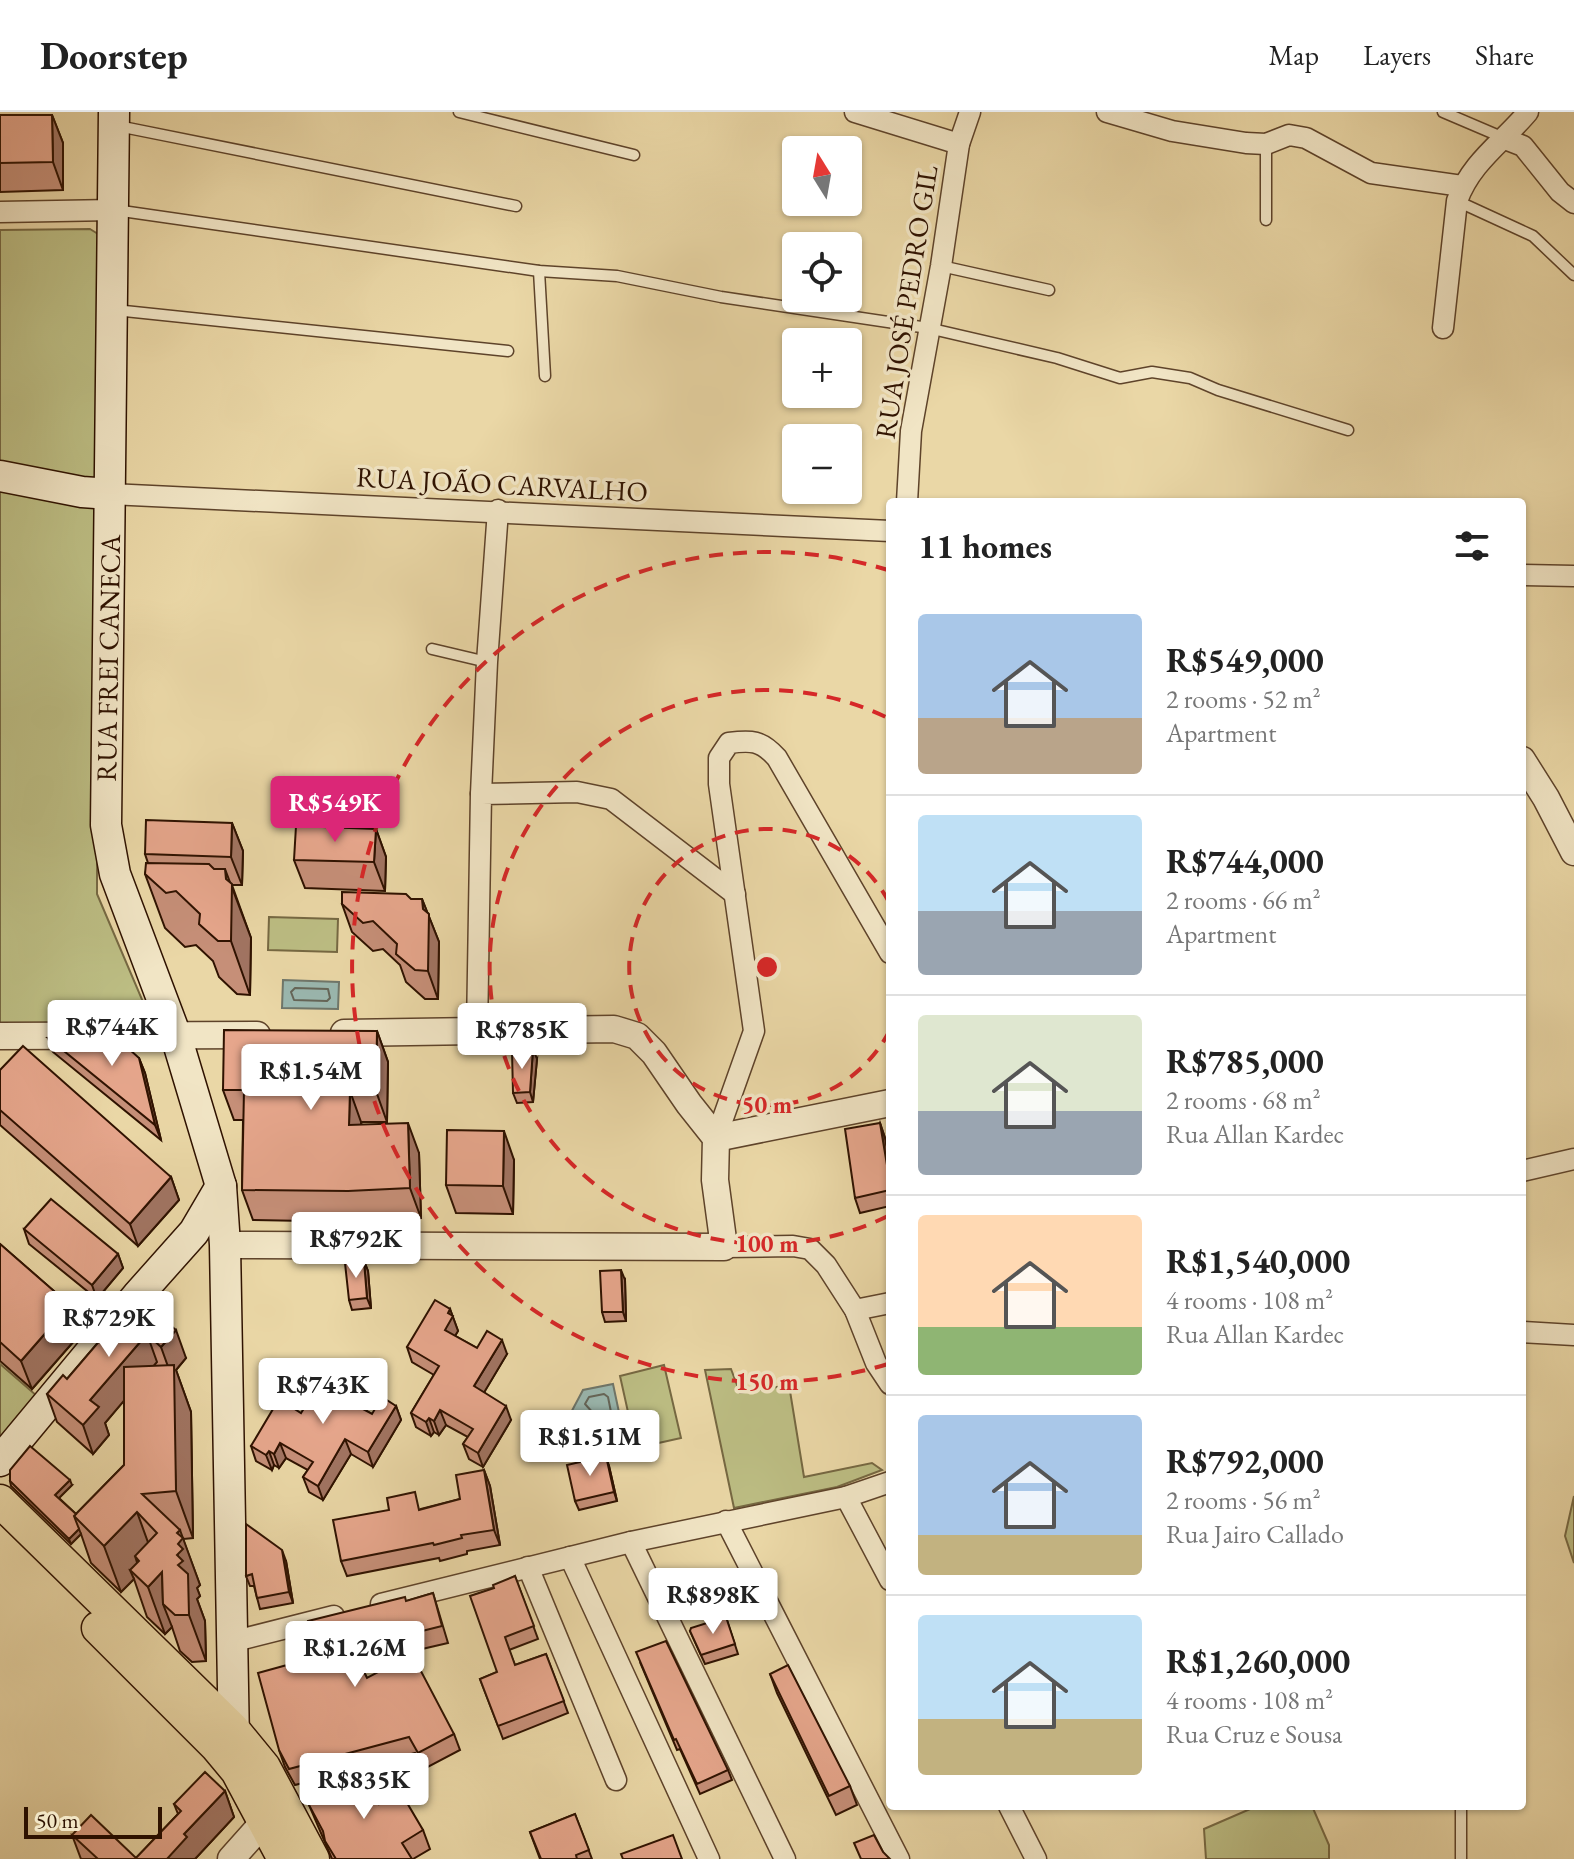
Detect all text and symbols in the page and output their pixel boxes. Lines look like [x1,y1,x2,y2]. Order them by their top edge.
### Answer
text: Doorstep [40,31,188,80]
text: Map [1269,37,1319,73]
text: Layers [1363,37,1431,73]
text: Share [1475,37,1534,73]
north arrow [782,136,862,216]
map controls [782,136,862,504]
street label: RUA JOSÉ PEDRO GIL [867,162,946,441]
button: locate [782,232,862,312]
button: + [782,328,862,408]
button: − [782,424,862,504]
street label: RUA JOÃO CARVALHO [355,458,649,510]
text: 11 homes [918,524,1052,568]
icon: filters [1450,524,1494,568]
street label: RUA FREI CANECA [88,533,128,782]
text: R$549,000 [1166,638,1324,682]
icon: home [982,646,1078,742]
text: 2 rooms · 52 m² [1166,682,1321,716]
text: Apartment [1166,716,1276,750]
pin: R$549K [270,776,400,844]
text: R$549K [289,785,381,819]
text: R$744,000 [1166,839,1324,883]
icon: home [982,847,1078,943]
text: 2 rooms · 66 m² [1166,883,1321,917]
text: Apartment [1166,917,1276,951]
centre of rings [753,953,781,981]
pin: R$744K [47,1000,177,1068]
pin: R$785K [457,1003,587,1071]
text: R$744K [66,1009,158,1043]
text: R$785K [476,1012,568,1046]
text: R$785,000 [1166,1039,1324,1083]
pin: R$1.54M [237,1044,385,1112]
icon: home [982,1047,1078,1143]
text: R$1.54M [259,1053,363,1087]
text: 2 rooms · 68 m² [1166,1083,1321,1117]
text: 50 m [742,1089,792,1120]
text: Rua Allan Kardec [1166,1117,1344,1151]
pin: R$792K [291,1212,421,1280]
text: R$792K [310,1221,402,1255]
text: 100 m [735,1228,799,1259]
text: R$1,540,000 [1166,1239,1350,1283]
icon: home [982,1247,1078,1343]
text: 4 rooms · 108 m² [1166,1283,1333,1317]
pin: R$729K [44,1291,174,1359]
text: R$729K [63,1300,155,1334]
text: Rua Allan Kardec [1166,1317,1344,1351]
pin: R$743K [258,1358,388,1426]
text: 150 m [735,1366,799,1397]
text: R$743K [277,1367,369,1401]
pin: R$1.51M [516,1410,664,1478]
text: R$1.51M [538,1419,642,1453]
text: R$792,000 [1166,1439,1324,1483]
icon: home [982,1447,1078,1543]
text: 2 rooms · 56 m² [1166,1483,1321,1517]
text: Rua Jairo Callado [1166,1517,1344,1551]
pin: R$898K [648,1568,778,1636]
text: R$898K [667,1577,759,1611]
pin: R$1.26M [281,1621,429,1689]
text: R$1.26M [303,1630,407,1664]
text: R$1,260,000 [1166,1639,1350,1683]
icon: home [982,1647,1078,1743]
text: 4 rooms · 108 m² [1166,1683,1333,1717]
text: Rua Cruz e Sousa [1166,1717,1342,1751]
pin: R$835K [299,1753,429,1821]
text: R$835K [318,1762,410,1796]
scale bar [24,1803,162,1839]
text: 50 m [36,1806,79,1835]

